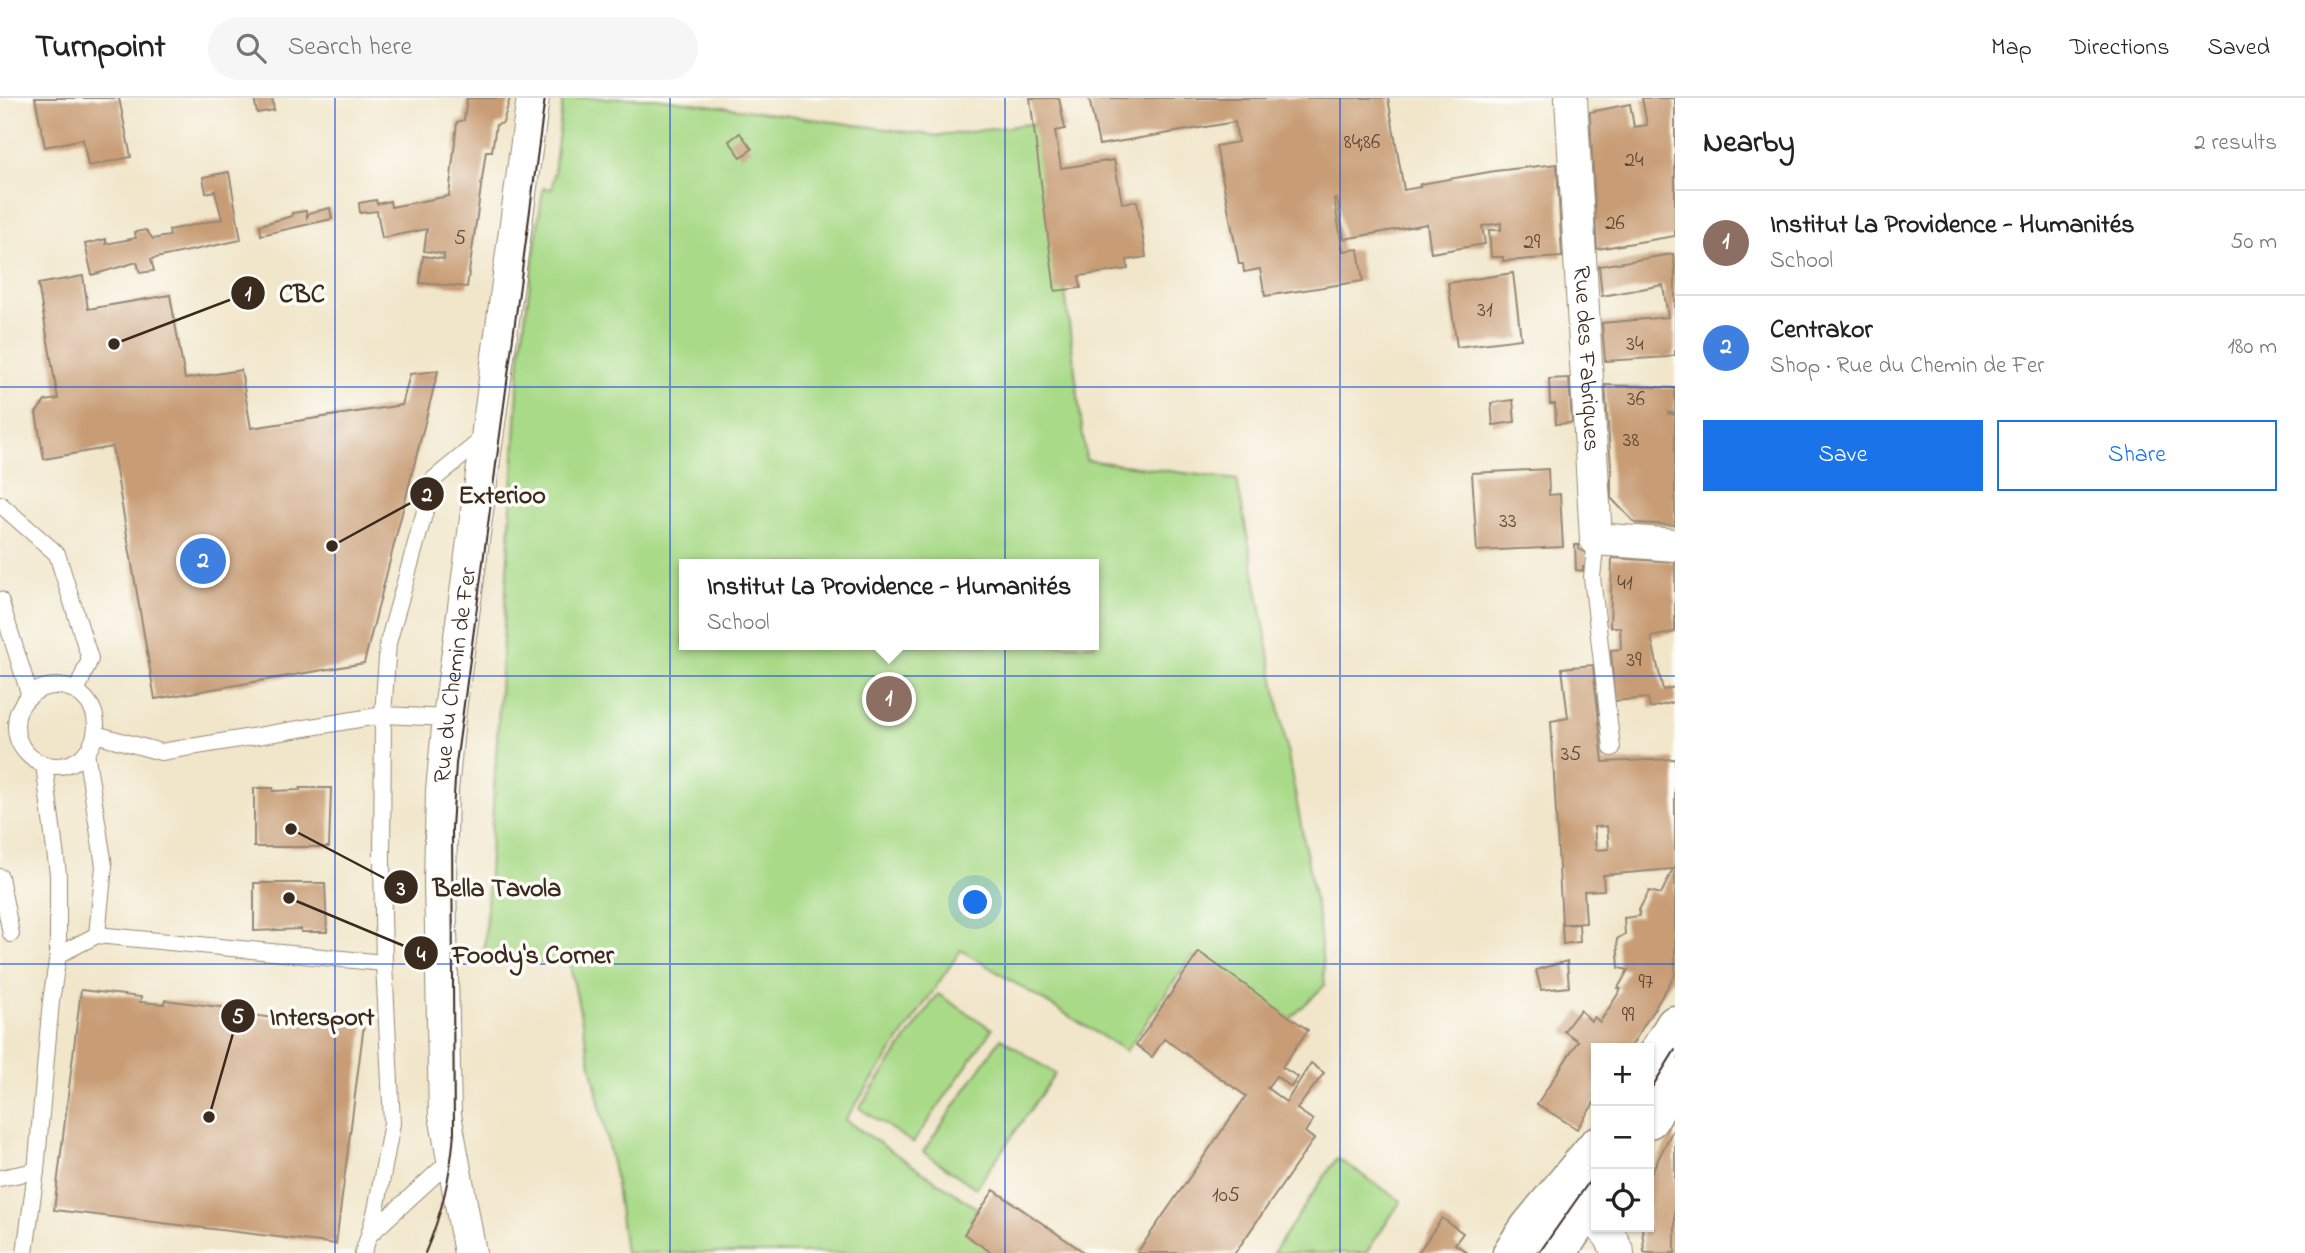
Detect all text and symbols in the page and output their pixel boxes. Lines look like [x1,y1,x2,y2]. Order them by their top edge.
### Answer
search box [208,17,698,80]
text: Turnpoint [35,24,166,72]
icon: search [232,29,270,67]
text: Search here [288,29,412,67]
text: Map [1991,31,2032,66]
text: Directions [2070,31,2169,66]
text: Saved [2207,31,2270,66]
text: Nearby [1703,122,1795,166]
text: 2 results [2194,127,2277,160]
house number: 84;86 [1344,128,1380,158]
house number: 24 [1624,146,1644,176]
text: Institut La Providence - Humanités [1770,207,2135,245]
house number: 26 [1605,209,1625,239]
house number: 5 [454,224,466,254]
text: 1 [1722,226,1730,259]
text: 50 m [2230,226,2277,259]
house number: 29 [1524,228,1541,258]
text: School [1770,245,1833,278]
street label: Rue des Fabriques [1563,265,1609,452]
callout: CBC [230,270,339,317]
text: CBC [279,277,325,315]
text: 1 [245,280,252,310]
house number: 31 [1477,296,1493,326]
text: Centrakor [1770,312,1873,350]
house number: 34 [1626,330,1644,360]
text: 2 [1720,331,1732,364]
text: 180 m [2228,331,2277,364]
text: Shop · Rue du Chemin de Fer [1770,350,2044,383]
house number: 36 [1627,385,1645,415]
button: Save [1703,420,1983,491]
button: Share [1997,420,2277,491]
house number: 38 [1623,426,1639,456]
callout: Exterioo [410,470,560,517]
text: Exterioo [458,478,546,516]
text: 2 [421,481,433,511]
house number: 33 [1499,507,1517,537]
pin: 2 [180,535,226,587]
popup [679,559,1099,650]
street label: Rue du Chemin de Fer [425,565,487,785]
text: Institut La Providence - Humanités [707,569,1071,607]
house number: 41 [1617,569,1633,599]
text: School [707,607,770,640]
house number: 39 [1627,646,1642,676]
pin: 1 [866,673,912,725]
house number: 35 [1561,740,1581,770]
callout: Bella Tavola [384,864,575,911]
text: Bella Tavola [432,871,561,909]
text: 3 [396,875,406,905]
your location [958,885,992,919]
callout: Foody's Corner [404,930,628,977]
text: Foody's Corner [450,938,615,976]
text: 4 [417,941,426,971]
house number: 97 [1639,968,1654,998]
callout: Intersport [220,992,388,1039]
text: Intersport [269,1000,375,1038]
house number: 99 [1622,1001,1635,1031]
text: 5 [232,1003,244,1033]
map controls [1591,1043,1654,1232]
button: + [1591,1043,1654,1106]
button: − [1591,1106,1654,1169]
button: locate [1591,1169,1654,1232]
house number: 105 [1212,1181,1240,1211]

